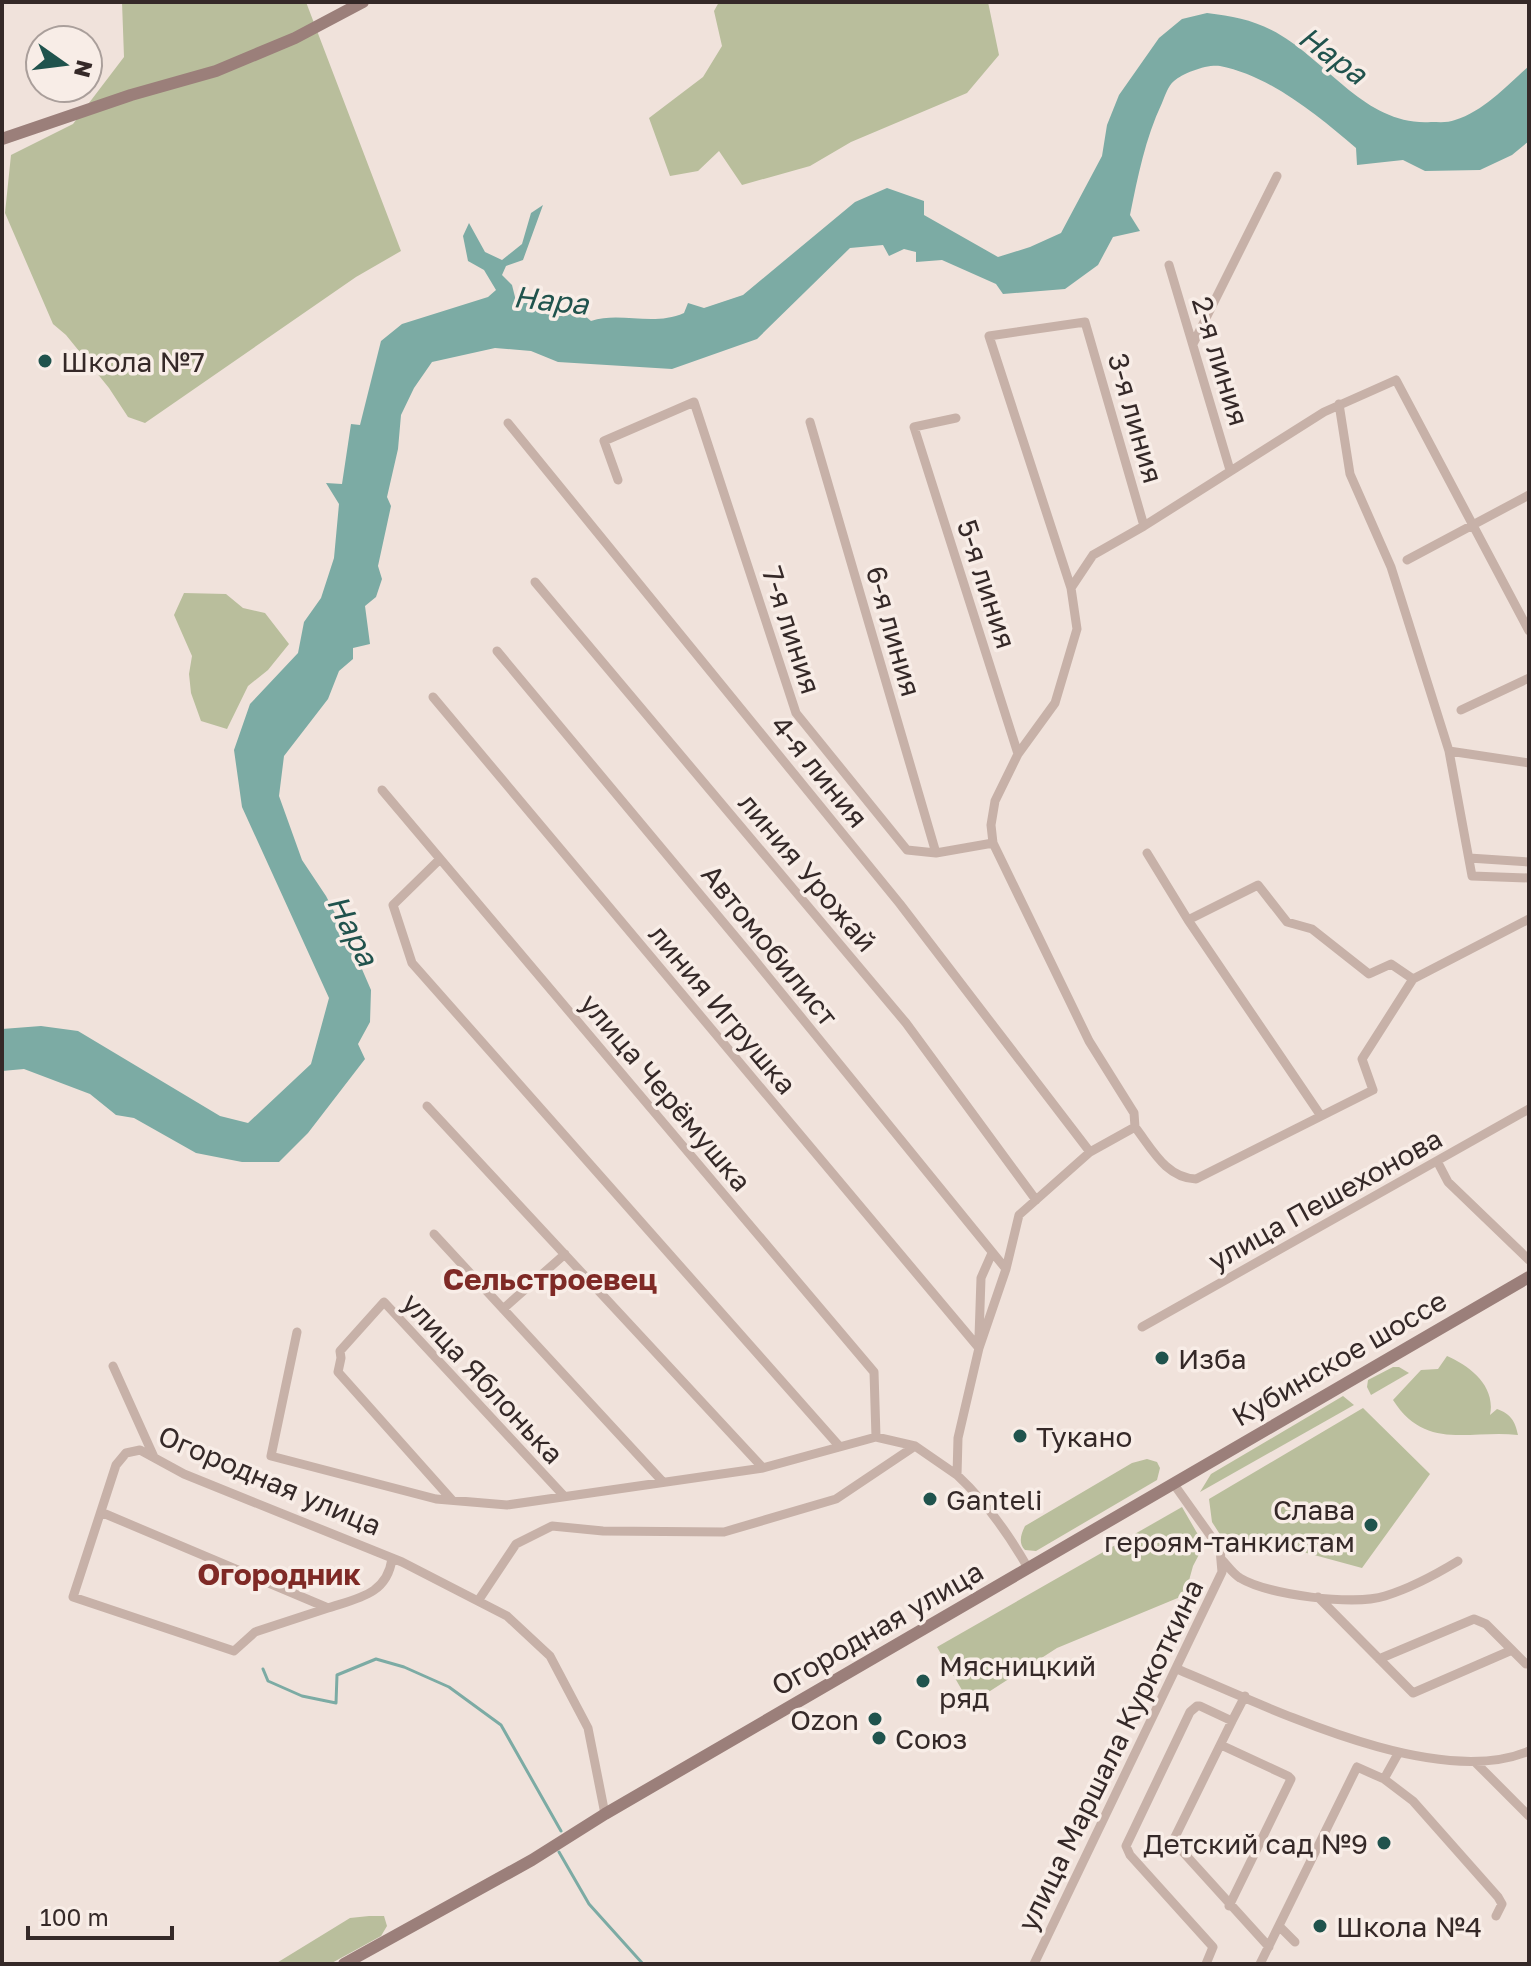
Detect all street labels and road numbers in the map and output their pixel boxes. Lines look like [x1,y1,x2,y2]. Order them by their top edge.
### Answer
street label: 2-я линия [1186,292,1256,430]
street label: 3-я линия [1102,349,1170,487]
street label: 5-я линия [951,515,1023,653]
street label: 7-я линия [756,562,828,698]
street label: 6-я линия [860,562,928,700]
street label: 4-я линия [765,708,875,834]
street label: линия Урожай [732,786,884,958]
street label: Автомобилист [695,858,845,1032]
street label: линия Игрушка [642,917,804,1101]
street label: улица Черёмушка [574,987,758,1197]
street label: улица Пешехонова [1203,1121,1447,1277]
street label: Кубинское шоссе [1226,1283,1452,1433]
street label: улица Яблонька [396,1286,570,1470]
street label: Огородная улица [154,1418,386,1542]
street label: Огородная улица [765,1554,989,1702]
street label: улица Маршала Куркоткина [1010,1574,1210,1936]

